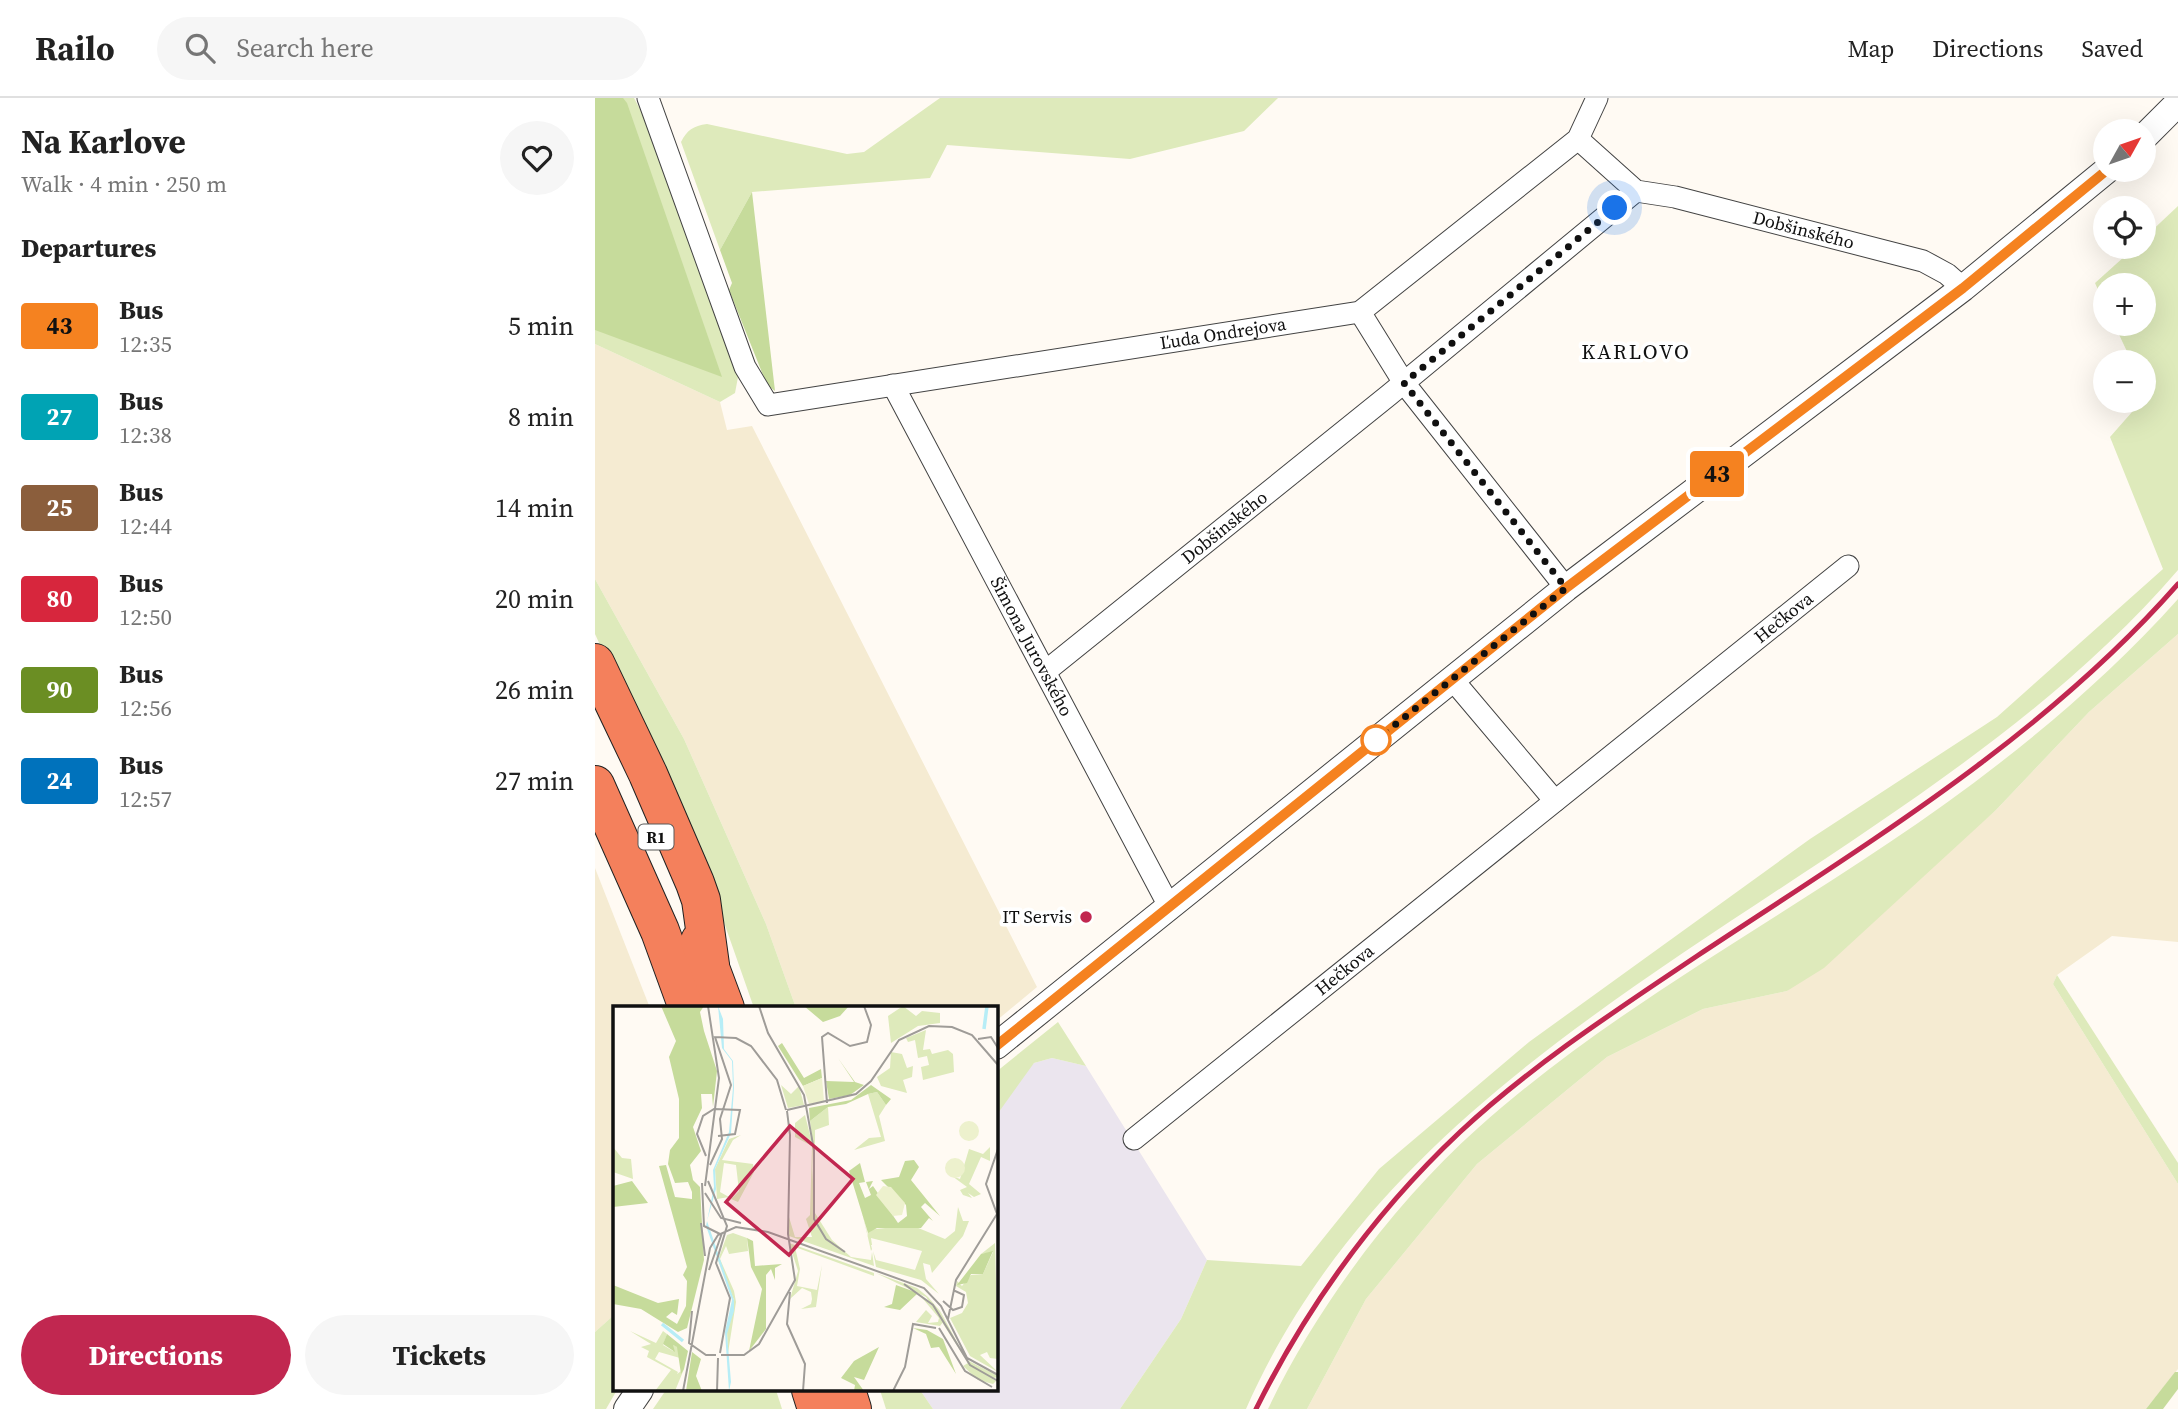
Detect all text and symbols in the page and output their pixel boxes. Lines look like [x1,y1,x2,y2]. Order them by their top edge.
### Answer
search box [157,17,647,80]
text: Railo [35,26,115,71]
icon: search [181,29,219,67]
text: Search here [237,30,374,66]
text: Map [1847,32,1894,65]
text: Directions [1932,32,2043,65]
text: Saved [2081,32,2143,65]
text: Na Karlove [21,119,186,164]
north arrow [2093,119,2156,182]
map controls [2093,119,2156,413]
button: heart [500,121,574,195]
text: Walk · 4 min · 250 m [21,168,227,200]
your location [1597,190,1632,225]
button: locate [2093,196,2156,259]
street label: Dobšinského [1750,205,1857,255]
text: Departures [21,230,156,266]
button: + [2093,273,2156,336]
text: Bus [119,292,163,328]
text: 5 min [508,308,574,344]
text: 43 [46,309,73,342]
street label: Ľuda Ondrejova [1158,311,1289,355]
text: 12:35 [119,328,172,360]
district label: KARLOVO [1581,337,1691,366]
button: − [2093,350,2156,413]
text: Bus [119,383,163,419]
text: 8 min [508,399,574,435]
text: 27 [46,400,73,433]
text: 12:38 [119,419,172,451]
line badge: 43 [1685,451,1749,497]
text: 43 [1704,457,1730,490]
text: Bus [119,474,163,510]
street label: Dobšinského [1176,485,1272,569]
text: 14 min [495,490,574,526]
text: 25 [46,491,73,524]
text: 12:44 [119,510,172,542]
text: Bus [119,565,163,601]
street label: Šimona Jurovského [985,572,1079,721]
text: 20 min [495,581,574,617]
text: 80 [46,582,73,615]
street label: Hečkova [1749,585,1819,649]
text: 12:50 [119,601,172,633]
text: Bus [119,656,163,692]
text: 26 min [495,672,574,708]
text: 90 [46,673,73,706]
text: 12:56 [119,692,172,724]
unlabelled marker [1361,725,1391,755]
text: Bus [119,747,163,783]
text: 27 min [495,763,574,799]
text: 24 [46,764,73,797]
text: 12:57 [119,783,172,815]
road number: R1 [638,824,673,850]
place label: IT Servis [1002,904,1072,929]
marker: IT Servis [1078,909,1094,925]
street label: Hečkova [1310,938,1380,1001]
inset map [613,1006,997,1392]
button: Directions [21,1315,291,1395]
button: Tickets [305,1315,574,1395]

